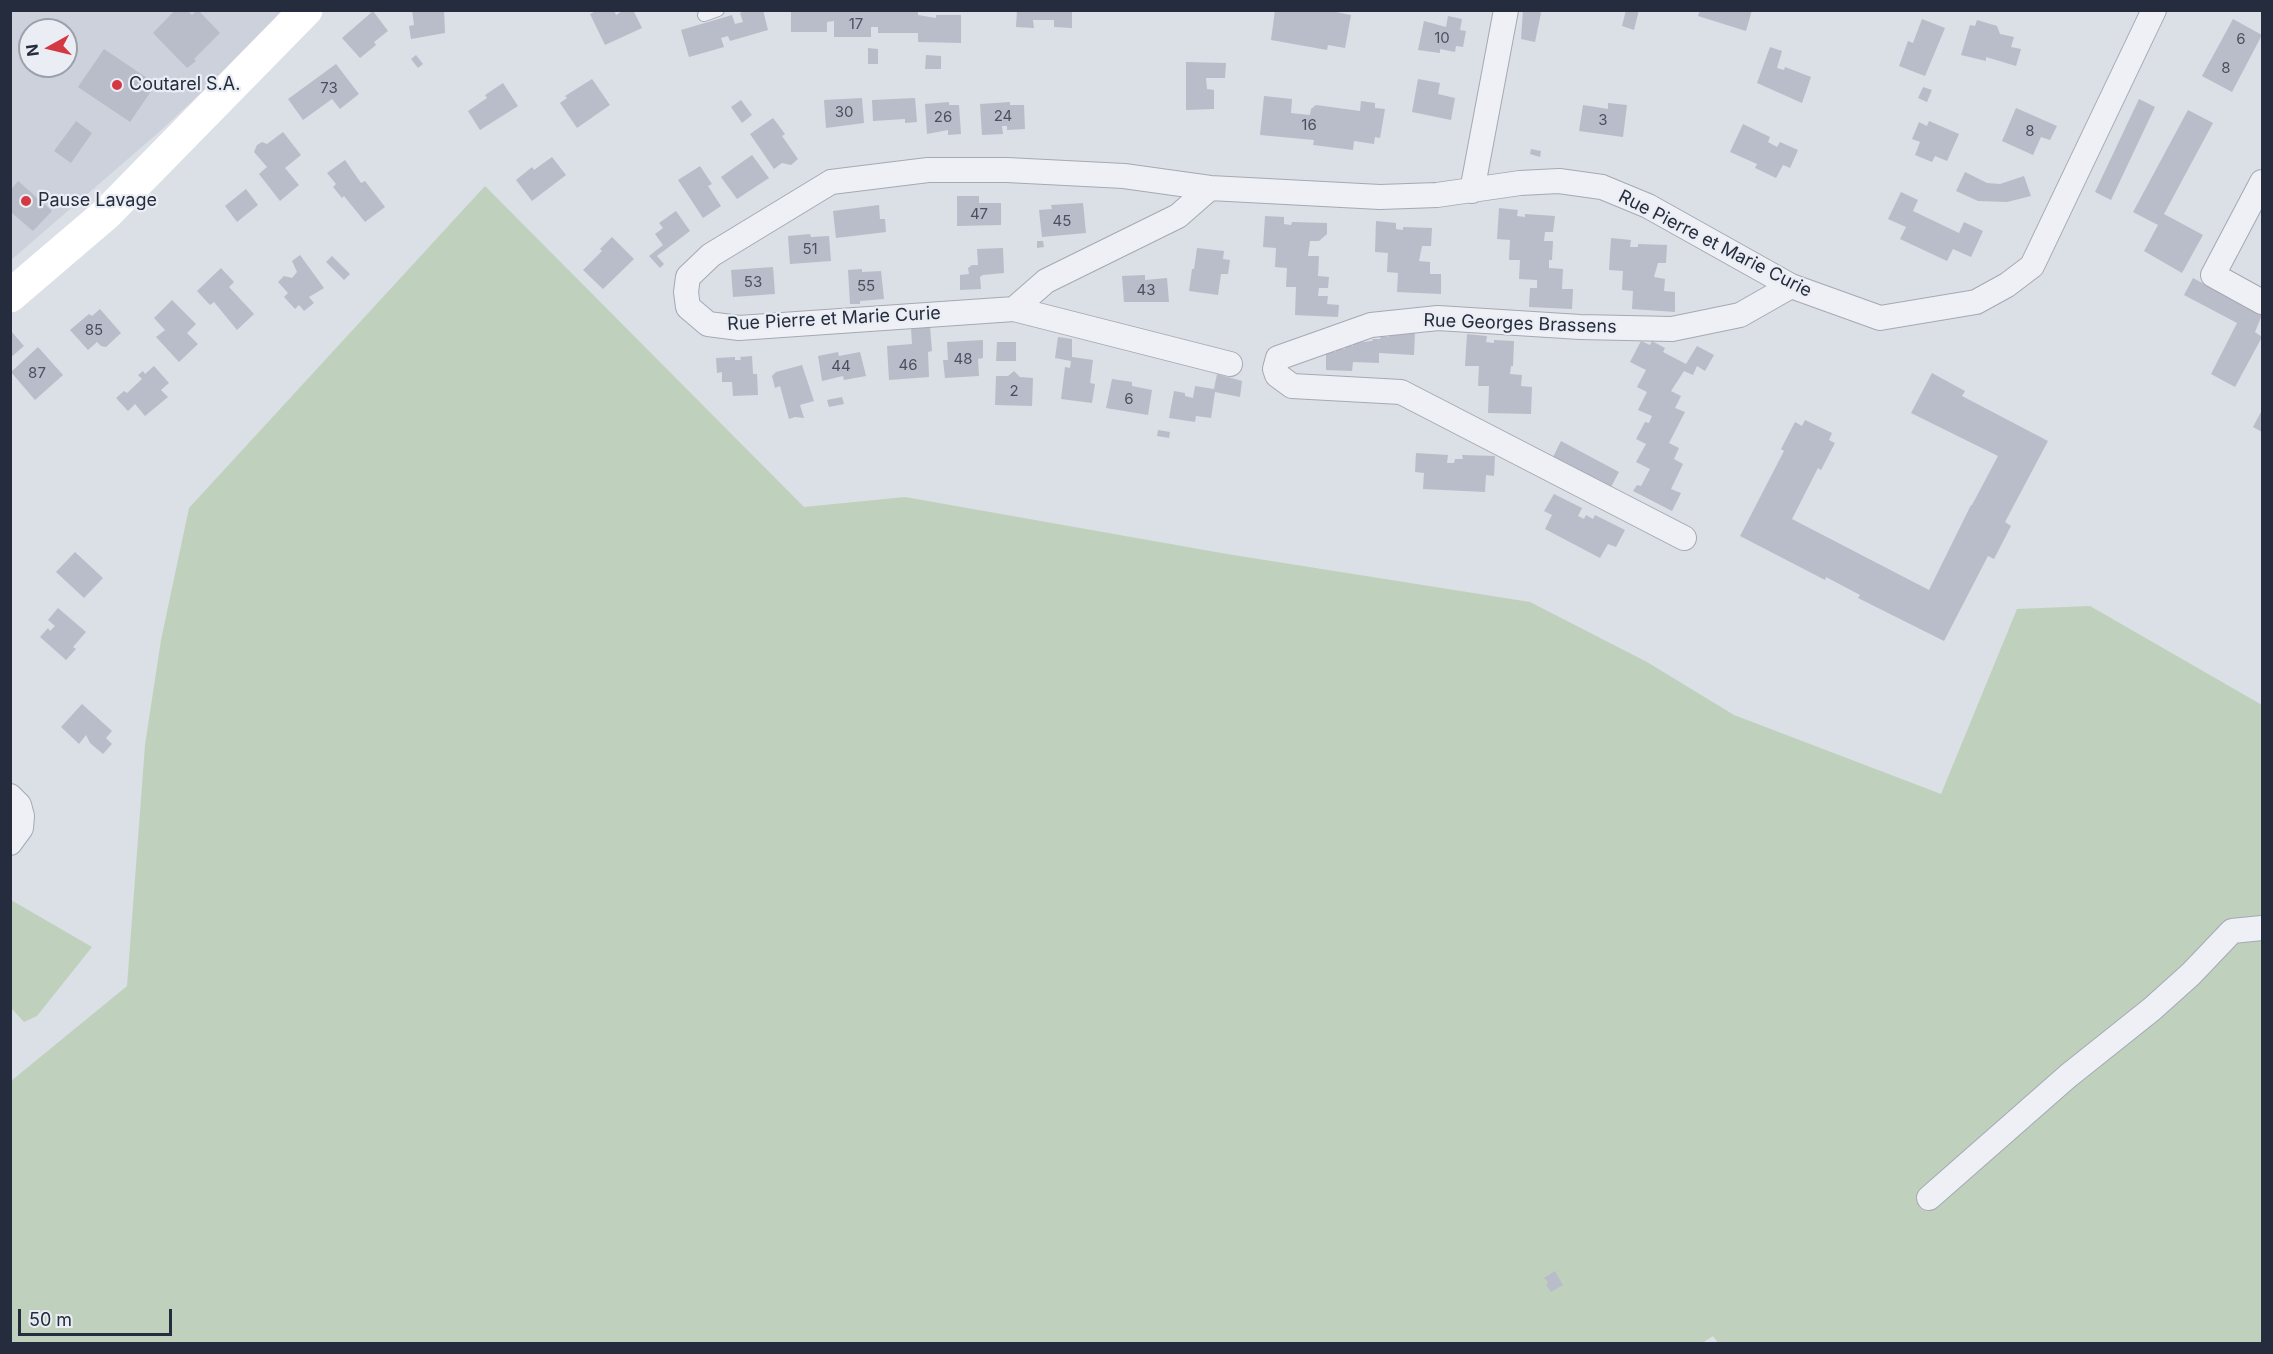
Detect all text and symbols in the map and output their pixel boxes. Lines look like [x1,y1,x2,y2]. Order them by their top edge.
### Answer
house number: 17 [849,15,863,33]
north arrow [18,18,78,78]
house number: 10 [1434,29,1450,47]
house number: 6 [2236,30,2246,48]
text: N [21,43,43,58]
house number: 8 [2221,59,2231,77]
place label: Coutarel S.A. [129,74,240,96]
marker: Coutarel S.A. [110,78,124,92]
house number: 73 [320,79,338,97]
house number: 30 [835,103,853,121]
house number: 24 [994,107,1012,125]
house number: 26 [934,108,952,126]
house number: 3 [1598,111,1608,129]
house number: 16 [1301,116,1317,134]
house number: 8 [2025,122,2035,140]
street label: Rue Pierre et Marie Curie [1615,186,1815,302]
place label: Pause Lavage [38,190,157,212]
marker: Pause Lavage [19,194,33,208]
house number: 47 [970,205,988,223]
house number: 45 [1053,212,1071,230]
house number: 51 [802,240,818,258]
house number: 53 [744,273,762,291]
house number: 55 [857,277,875,295]
house number: 43 [1137,281,1155,299]
street label: Rue Pierre et Marie Curie [727,303,941,335]
street label: Rue Georges Brassens [1423,310,1617,338]
house number: 85 [85,321,103,339]
house number: 48 [954,350,972,368]
house number: 46 [899,356,917,374]
house number: 44 [831,357,851,375]
house number: 87 [28,364,46,382]
house number: 2 [1009,382,1019,400]
house number: 6 [1124,390,1134,408]
scale bar [21,1297,176,1335]
text: 50 m [29,1309,72,1330]

